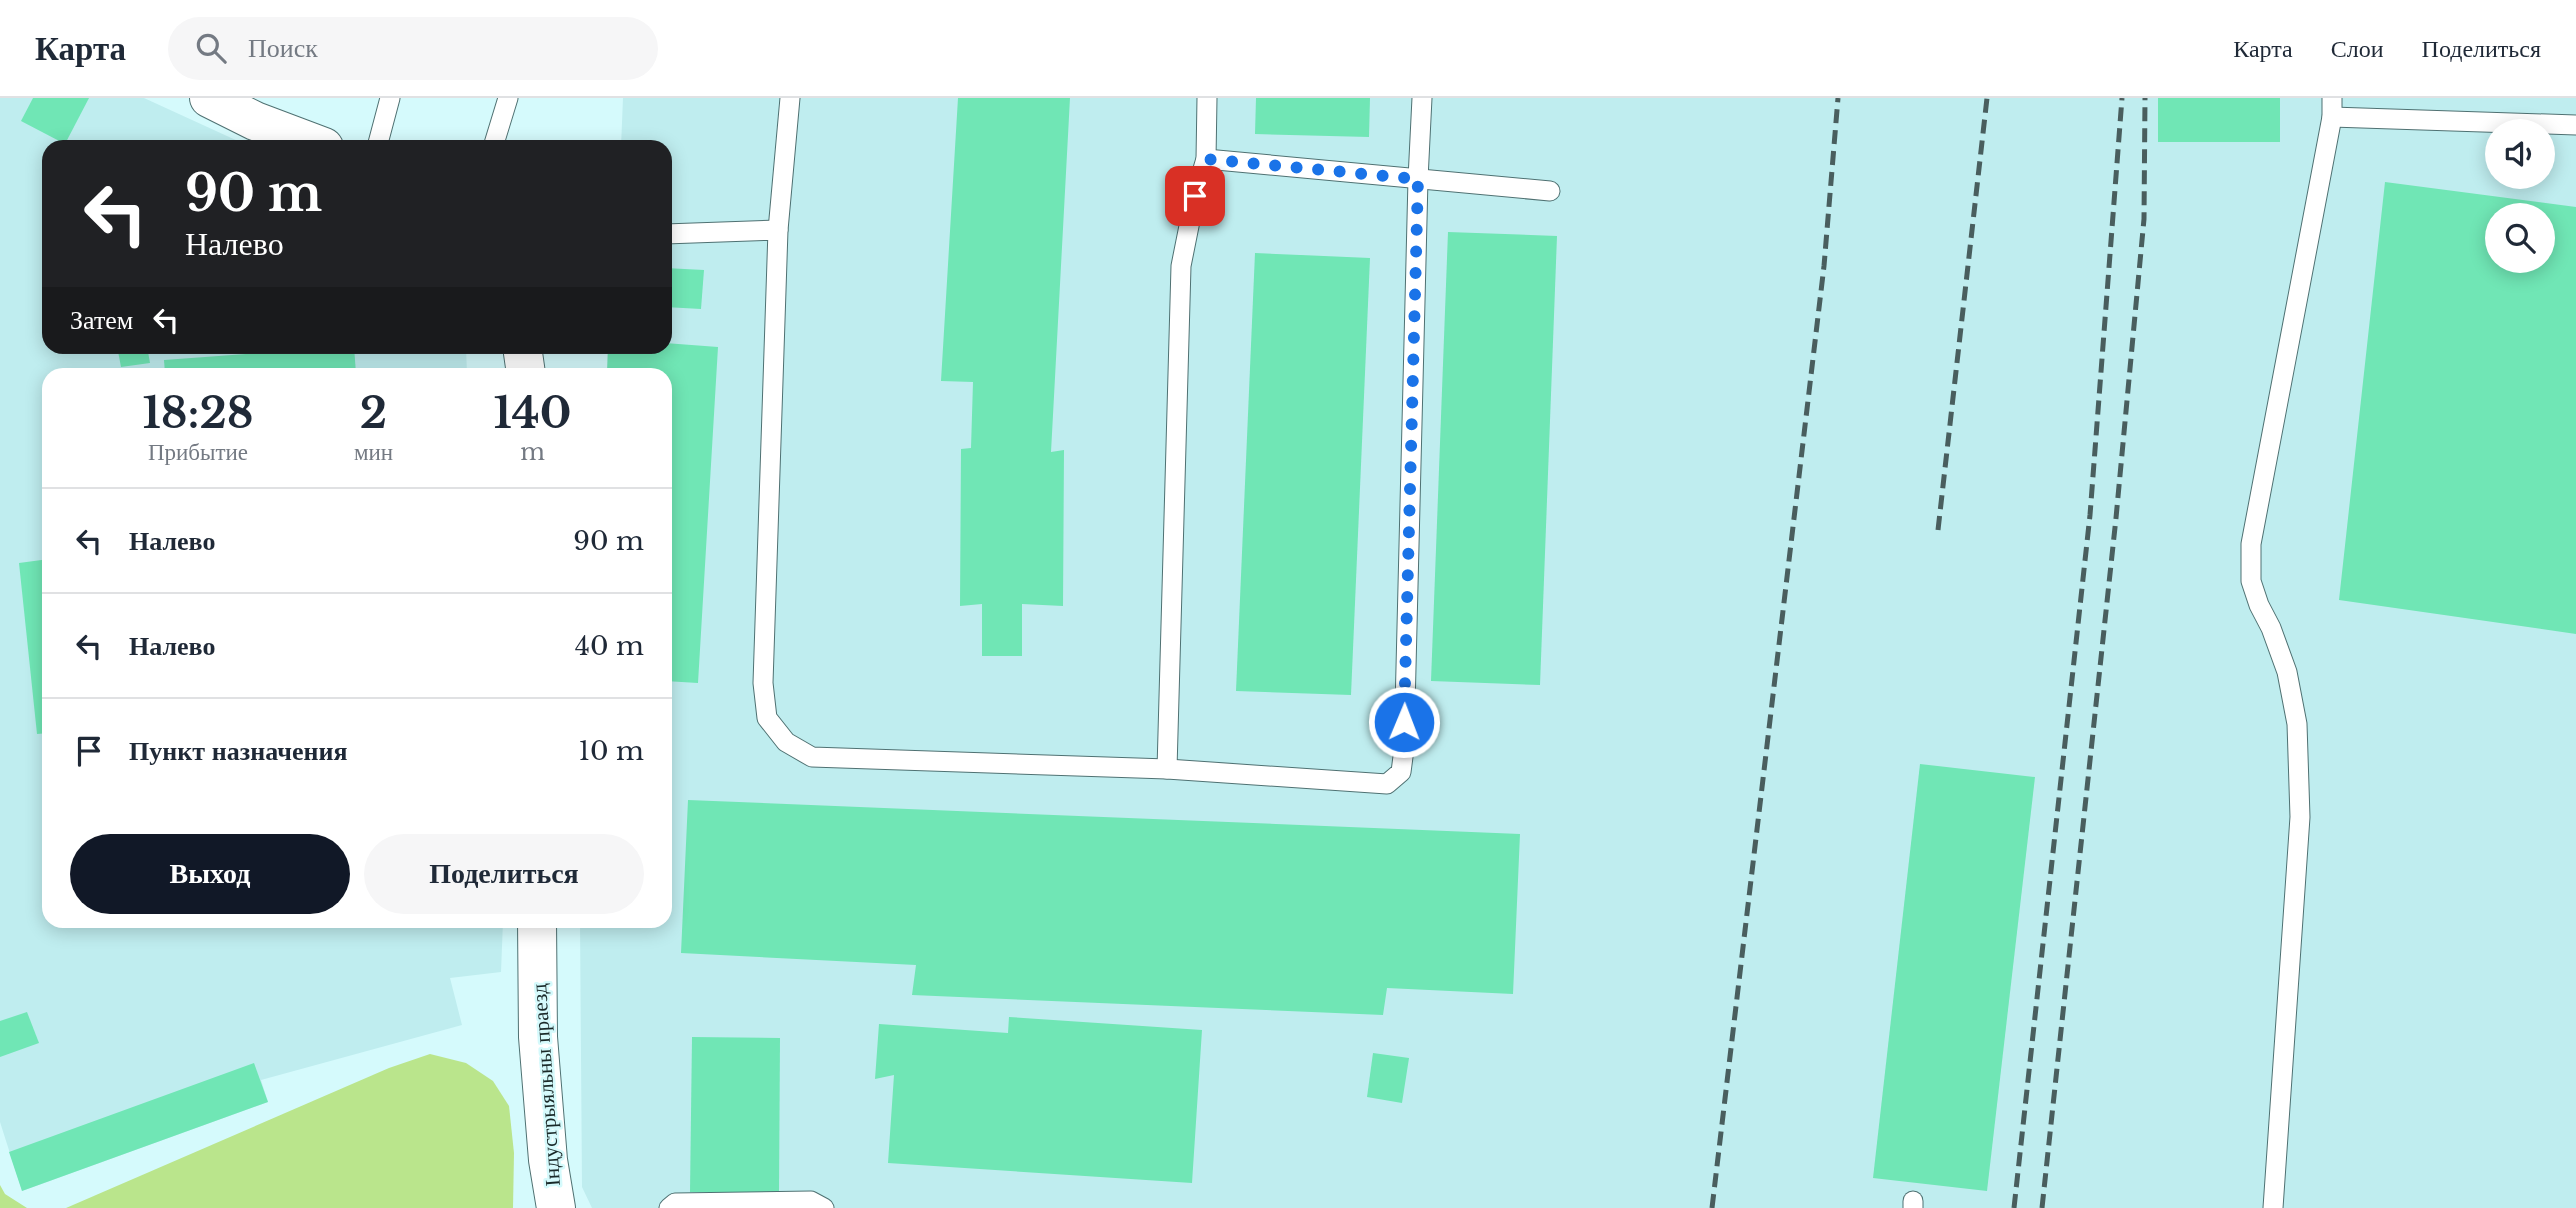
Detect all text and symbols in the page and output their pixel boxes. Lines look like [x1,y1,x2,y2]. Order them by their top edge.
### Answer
search box [168,17,658,80]
text: Карта [35,28,126,69]
icon: search [192,29,230,67]
text: Поиск [248,32,318,64]
text: Карта [2233,34,2293,63]
text: Слои [2331,34,2384,63]
text: Поделиться [2422,34,2541,63]
map controls [2485,119,2555,273]
button: sound [2485,119,2555,189]
text: 90 m [185,163,322,224]
pin [1165,166,1225,226]
icon: left [70,168,161,259]
icon: arrive [1176,177,1214,215]
button: search [2485,203,2555,273]
text: Налево [185,224,284,264]
icon: left [147,301,185,339]
text: Затем [70,304,133,336]
text: 18:28 [142,387,253,439]
text: 2 [360,387,387,439]
text: 140 [494,387,571,439]
text: Прибытие [148,438,248,466]
text: мин [354,438,393,466]
text: m [520,438,545,466]
icon: left [70,522,108,560]
text: Налево [129,525,215,557]
text: 90 m [573,525,644,557]
icon: left [70,627,108,665]
text: Налево [129,630,215,662]
text: 40 m [575,630,644,662]
position arrow [1367,685,1441,759]
icon: arrive [70,732,108,770]
text: Пункт назначения [129,735,347,767]
text: 10 m [578,735,644,767]
button: Выход [70,834,350,914]
button: Поделиться [364,834,644,914]
street label: Індустрыяльны праезд [526,982,566,1187]

